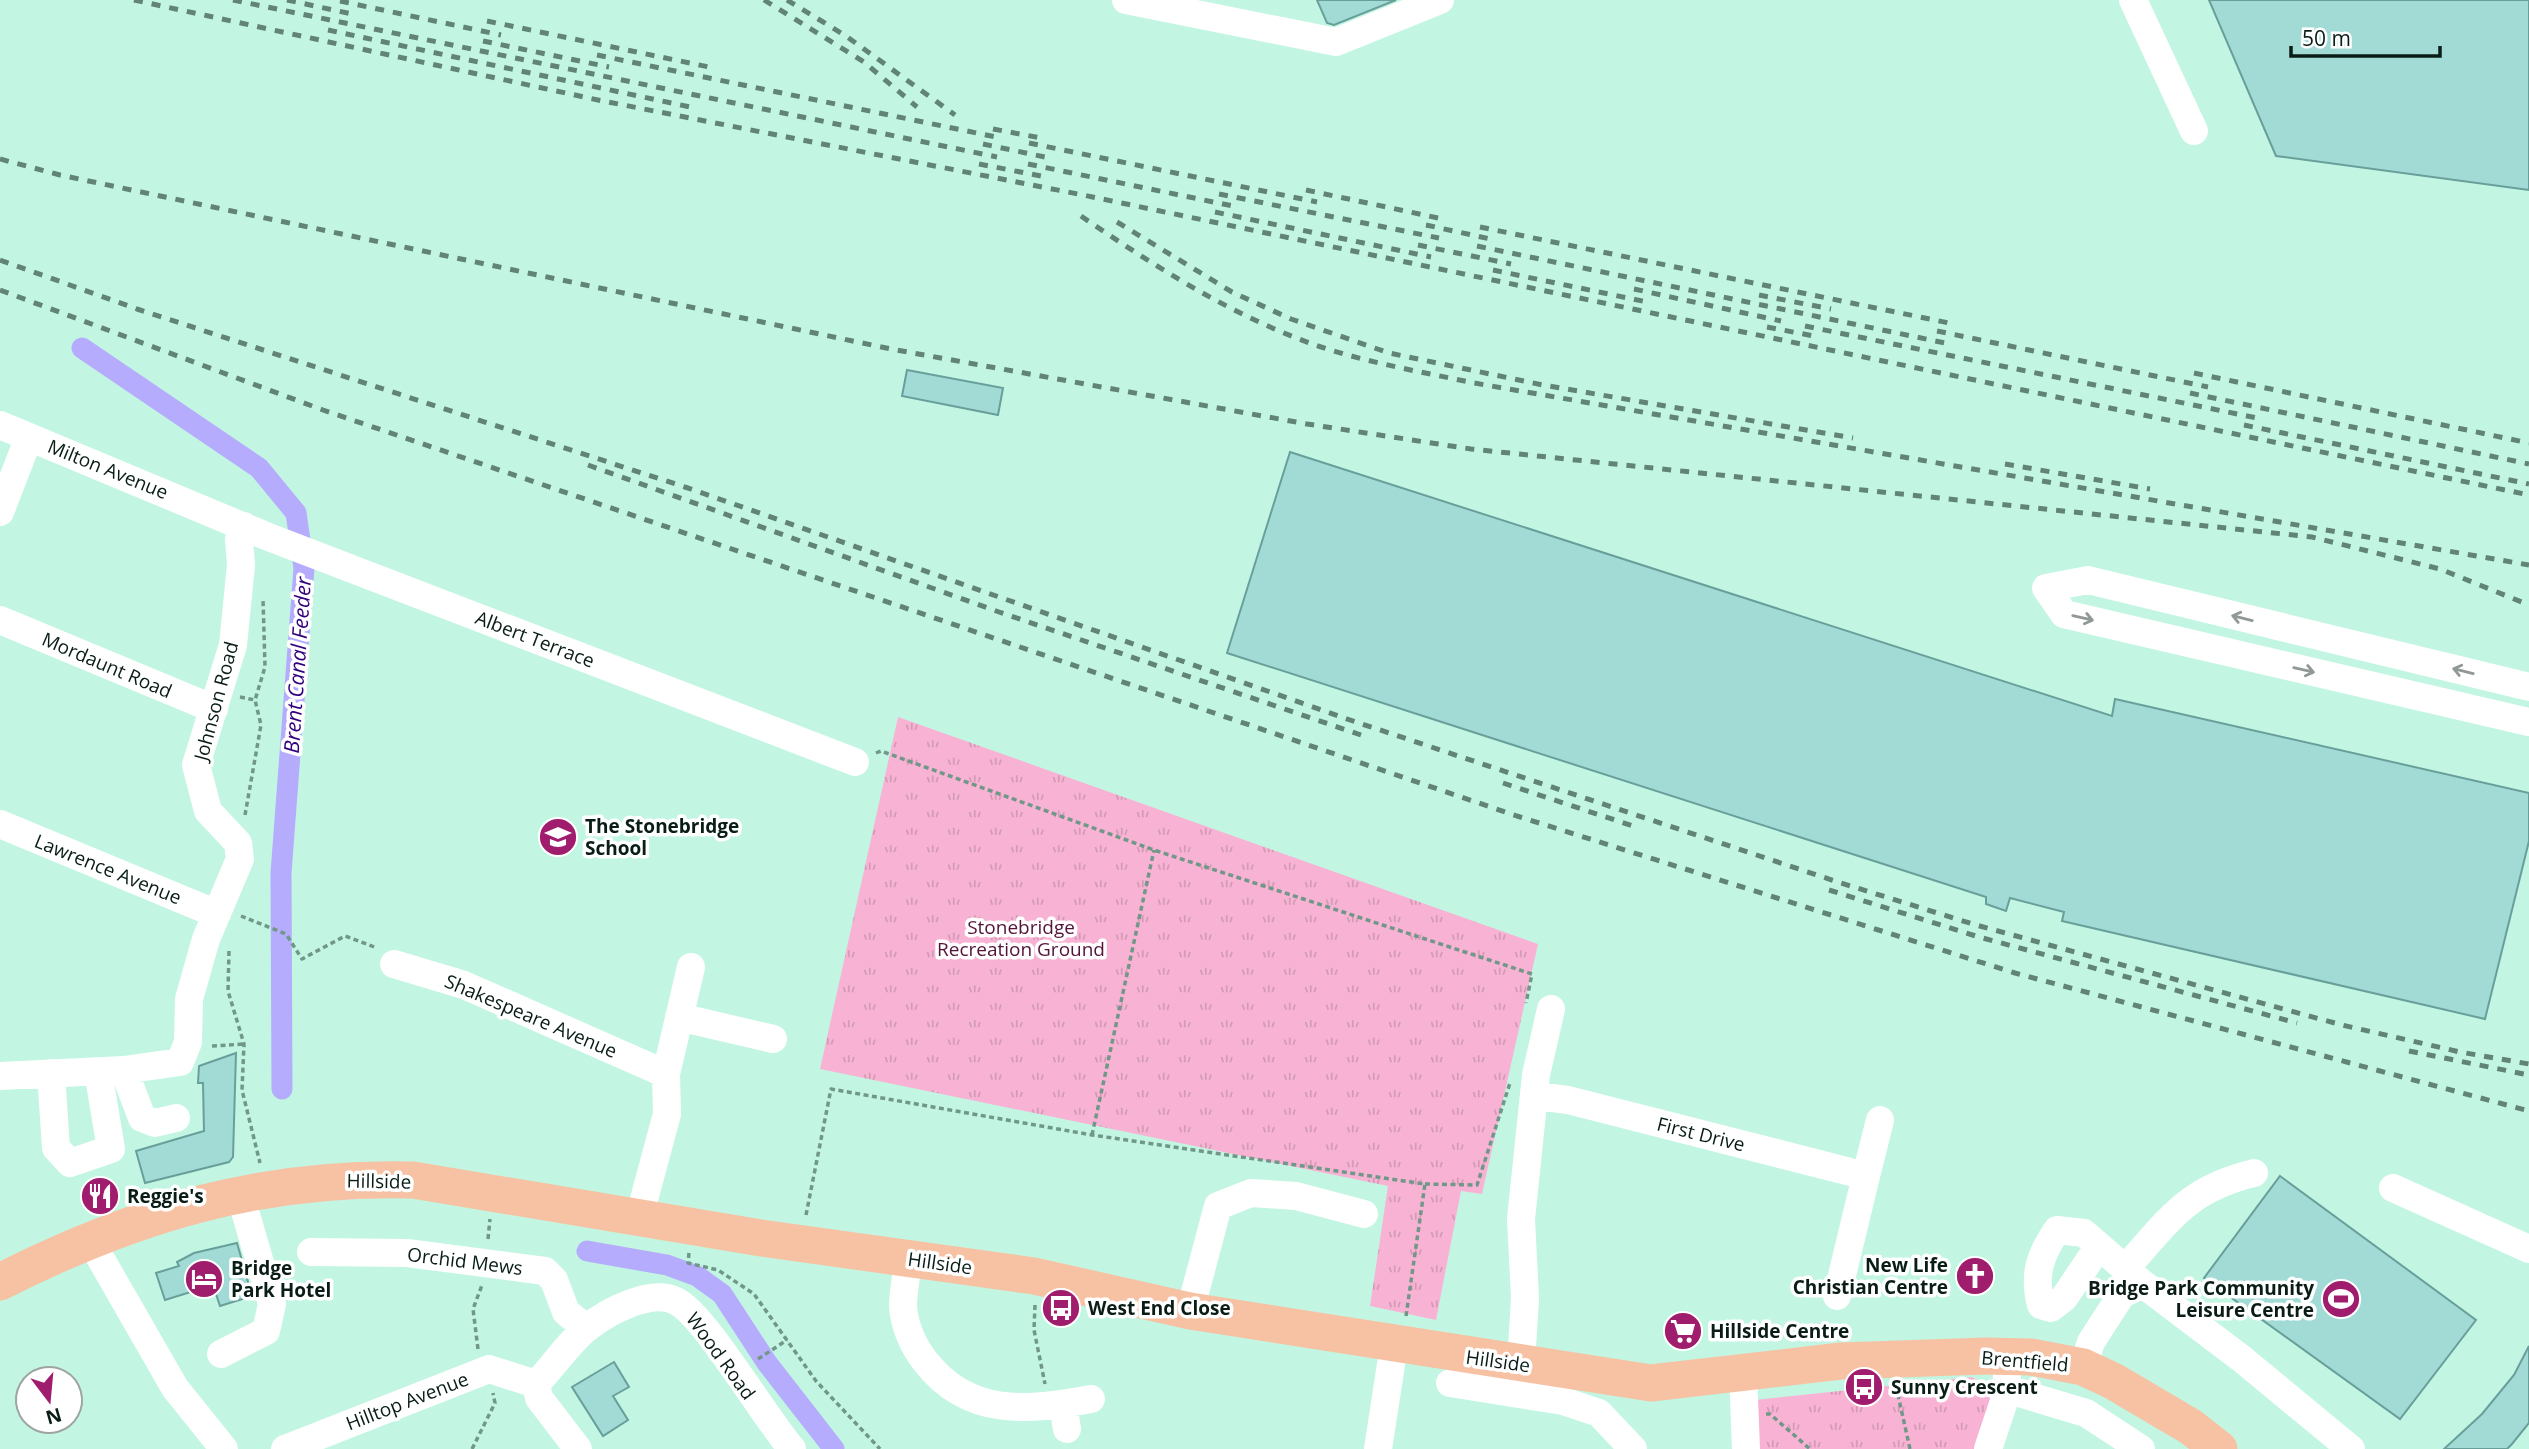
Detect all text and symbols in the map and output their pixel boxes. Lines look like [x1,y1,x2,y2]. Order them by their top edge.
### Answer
scale bar [2291,14,2440,58]
text: 50 m [2302,24,2351,52]
street label: Milton Avenue [44,433,172,505]
water label: Brent Canal Feeder [277,575,317,754]
street label: Albert Terrace [472,604,598,674]
one-way arrow [2231,610,2253,623]
one-way arrow [2071,612,2094,625]
street label: Mordaunt Road [38,626,176,704]
street label: Johnson Road [187,639,244,765]
one-way arrow [2292,664,2315,677]
one-way arrow [2452,664,2475,677]
place label: The Stonebridge School [585,813,739,861]
school or university icon: The Stonebridge School [537,816,579,858]
street label: Lawrence Avenue [31,828,185,910]
park label: Stonebridge Recreation Ground [937,914,1105,962]
street label: Shakespeare Avenue [441,968,621,1064]
street label: First Drive [1654,1111,1748,1157]
street label: Hillside [347,1167,411,1195]
restaurant icon: Reggie's [79,1175,121,1217]
place label: Reggie's [127,1183,204,1209]
street label: Orchid Mews [406,1241,524,1281]
street label: Hillside [906,1246,974,1280]
place label: New Life Christian Centre [1793,1252,1948,1300]
place label: Bridge Park Hotel [231,1255,331,1303]
church icon: New Life Christian Centre [1954,1255,1996,1297]
hotel icon: Bridge Park Hotel [183,1258,225,1300]
place label: Bridge Park Community Leisure Centre [2088,1275,2314,1323]
sports icon: Bridge Park Community Leisure Centre [2320,1278,2362,1320]
bus stop icon: West End Close [1040,1287,1082,1329]
place label: West End Close [1088,1295,1231,1321]
street label: Wood Road [680,1307,762,1405]
supermarket icon: Hillside Centre [1662,1310,1704,1352]
place label: Hillside Centre [1710,1318,1849,1344]
street label: Hillside [1464,1344,1532,1378]
street label: Brentfield [1980,1344,2070,1378]
north arrow [14,1365,84,1435]
street label: Hilltop Avenue [342,1366,472,1436]
bus stop icon: Sunny Crescent [1843,1366,1885,1408]
place label: Sunny Crescent [1891,1374,2038,1400]
text: N [43,1402,65,1431]

